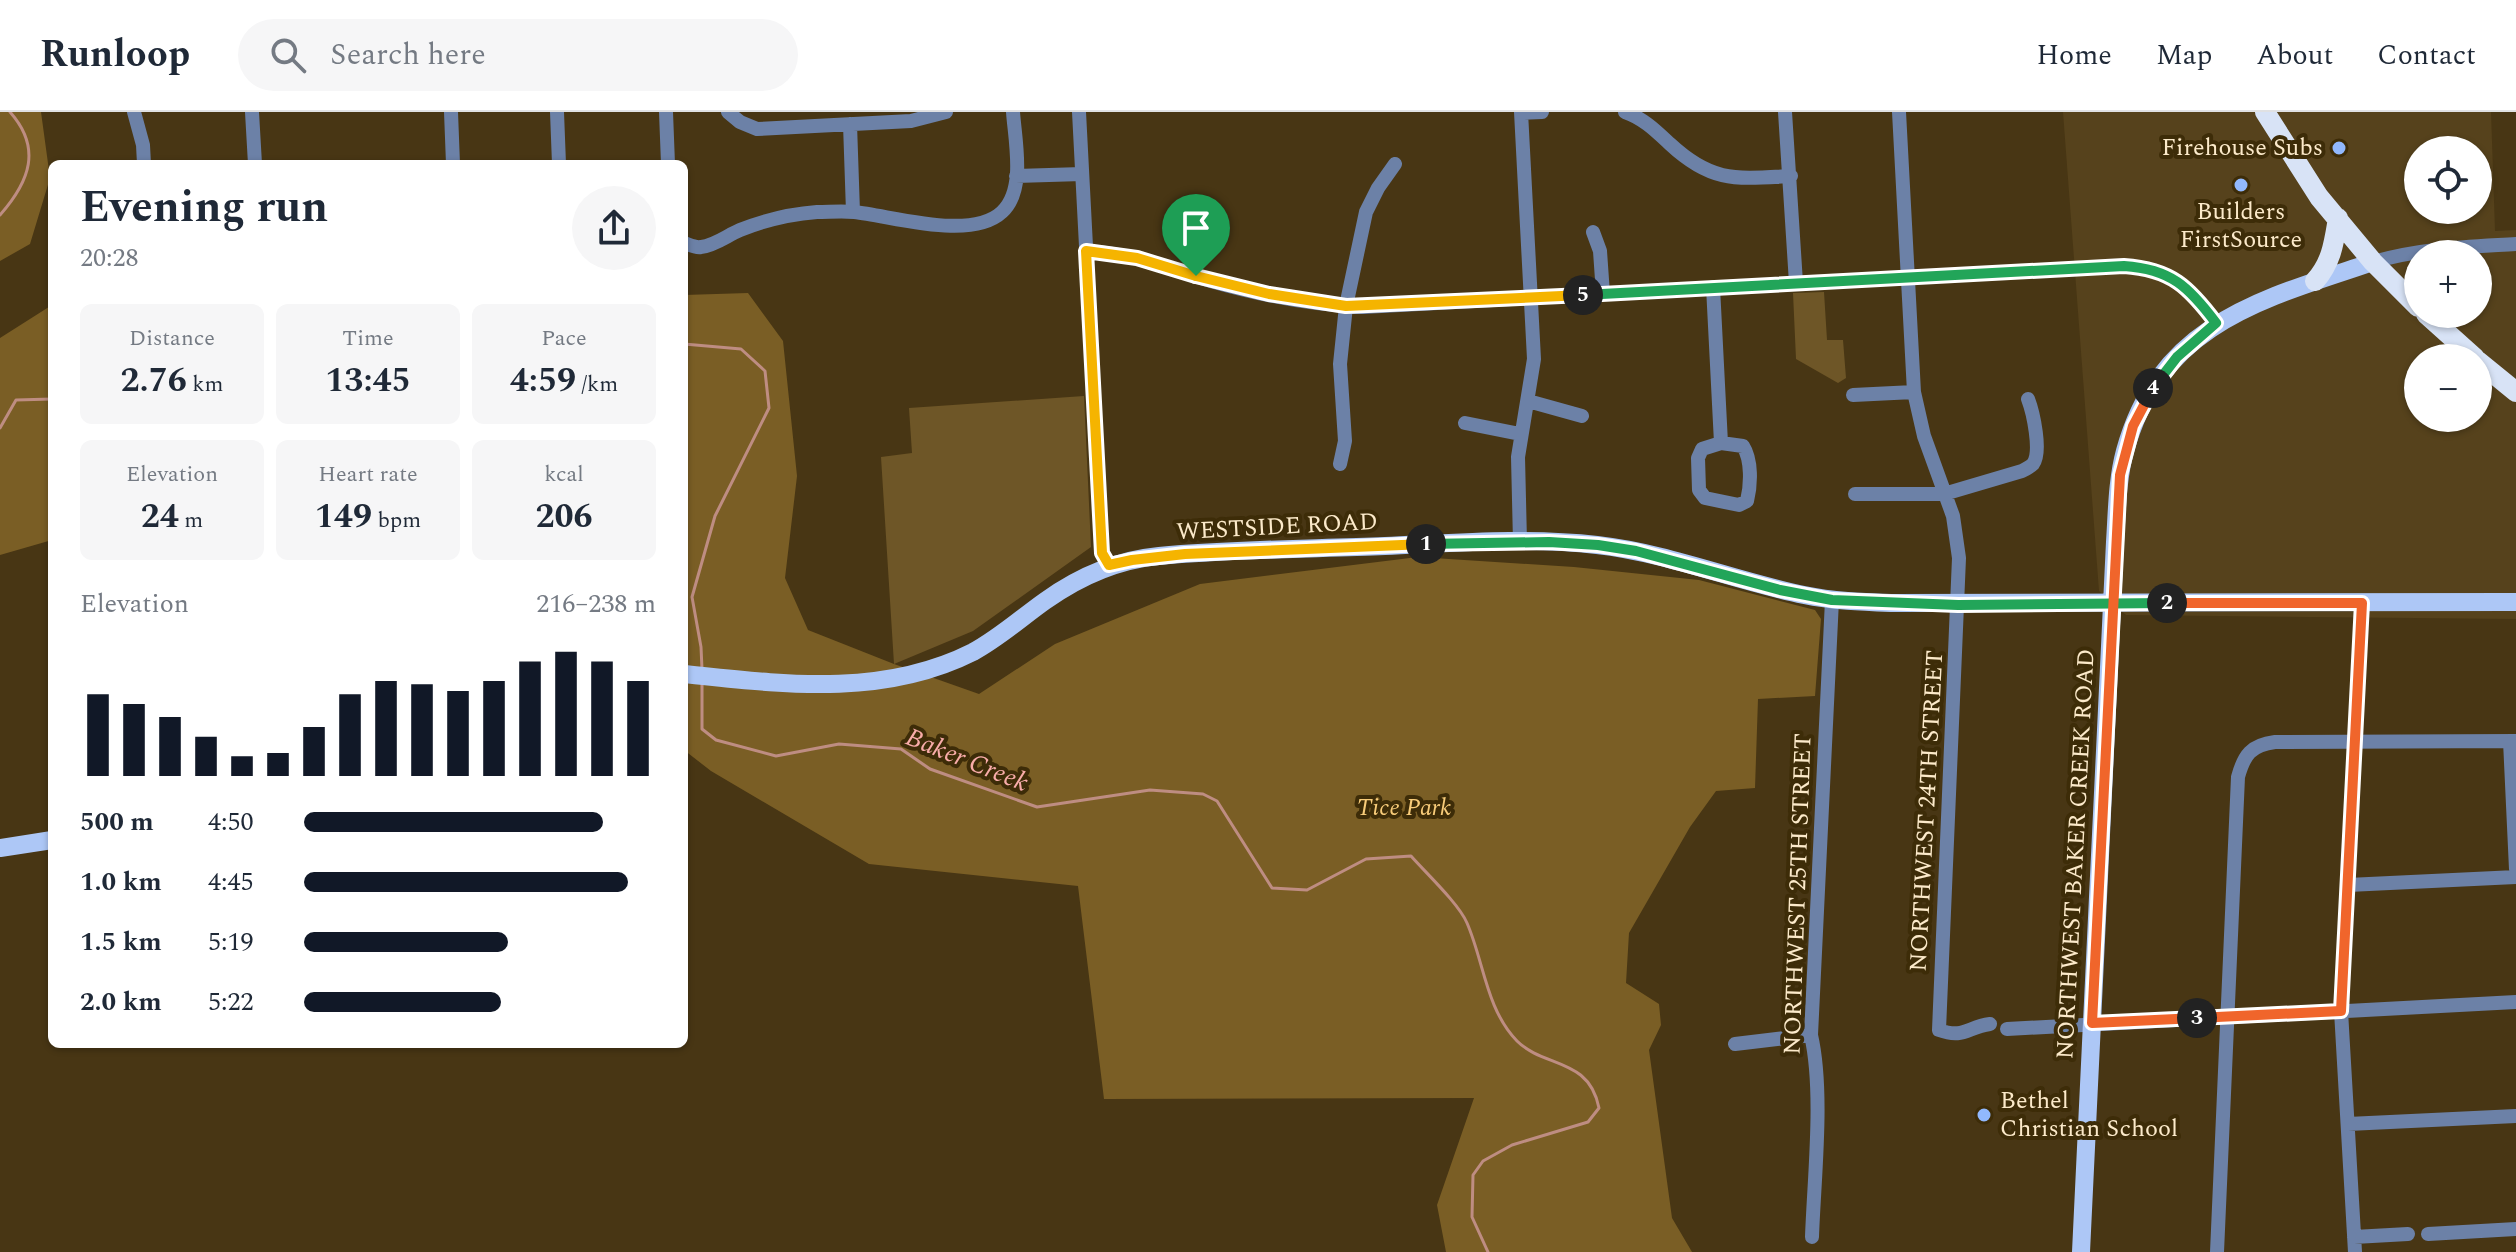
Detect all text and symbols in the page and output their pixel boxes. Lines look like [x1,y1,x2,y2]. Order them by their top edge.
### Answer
search box [238,19,798,91]
text: Runloop [40,26,190,84]
text: Search here [330,32,486,78]
icon: search [266,33,310,77]
text: Home [2036,34,2112,77]
text: Map [2156,34,2212,77]
text: About [2256,34,2333,77]
text: Contact [2377,34,2476,77]
place label: Firehouse Subs [2161,130,2323,166]
map controls [2404,136,2492,432]
button: locate [2404,136,2492,224]
marker: Firehouse Subs [2330,139,2348,157]
text: Evening run [80,174,328,241]
marker: Builders FirstSource [2232,176,2250,194]
button: share [572,186,656,270]
pin [1162,194,1230,276]
place label: Builders FirstSource [2180,194,2302,258]
icon: arrive [1174,206,1218,250]
text: 20:28 [80,238,139,278]
button: + [2404,240,2492,328]
pin: 5 [1563,275,1603,315]
text: 5 [1577,278,1589,311]
text: Distance [129,322,215,355]
text: Time [342,322,394,355]
text: Pace [541,322,587,355]
button: − [2404,344,2492,432]
text: 2.76 [120,355,187,407]
text: 13:45 [325,355,411,407]
text: 4:59 [510,355,576,407]
text: km [187,368,224,401]
text: /km [576,368,618,401]
pin: 4 [2133,368,2173,408]
text: 4 [2147,371,2159,404]
text: Elevation [126,458,218,491]
text: Heart rate [318,458,418,491]
text: kcal [544,458,584,491]
text: 24 [141,491,179,543]
text: 149 [315,491,372,543]
text: 206 [535,491,593,543]
text: m [179,504,203,537]
text: bpm [372,504,421,537]
street label: WESTSIDE ROAD [1175,504,1379,550]
pin: 1 [1406,524,1446,564]
text: 1 [1420,527,1432,560]
pin: 2 [2147,583,2187,623]
text: Elevation [80,584,189,624]
text: 216–238 m [536,584,656,624]
text: 2 [2161,586,2173,619]
street label: NORTHWEST BAKER CREEK ROAD [2047,648,2105,1060]
street label: NORTHWEST 24TH STREET [1901,649,1953,973]
water label: Baker Creek [900,717,1034,803]
street label: NORTHWEST 25TH STREET [1774,733,1822,1055]
park label: Tice Park [1357,790,1451,826]
text: 500 m [80,802,154,842]
text: 4:50 [208,802,254,842]
text: 1.0 km [80,862,162,902]
text: 4:45 [208,862,254,902]
text: 1.5 km [80,922,162,962]
text: 5:19 [208,922,254,962]
text: 2.0 km [80,982,162,1022]
text: 5:22 [208,982,254,1022]
pin: 3 [2177,998,2217,1038]
text: 3 [2191,1001,2203,1034]
place label: Bethel Christian School [2000,1083,2178,1147]
marker: Bethel Christian School [1975,1106,1993,1124]

